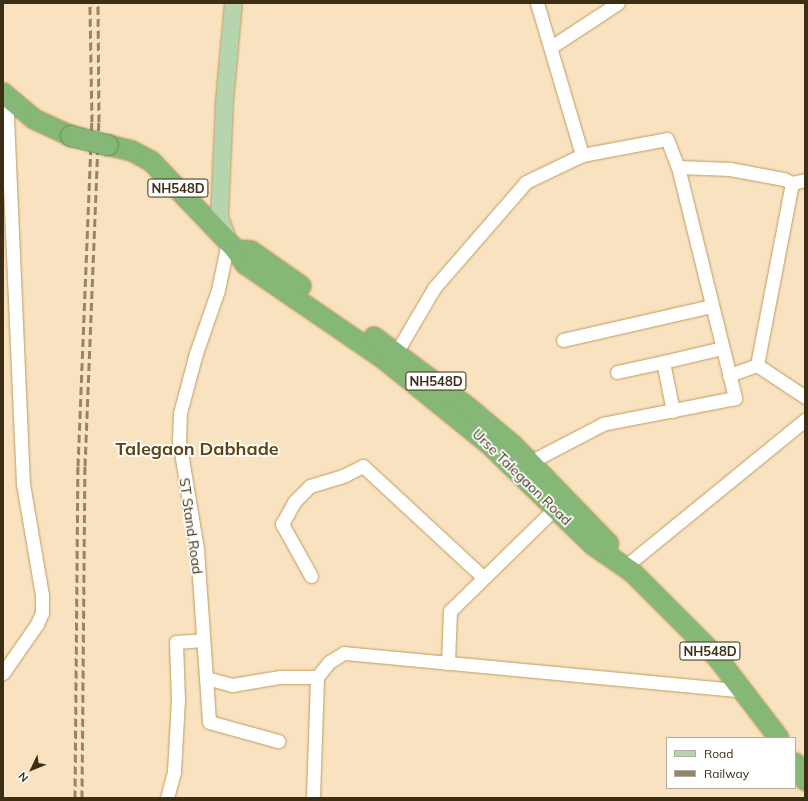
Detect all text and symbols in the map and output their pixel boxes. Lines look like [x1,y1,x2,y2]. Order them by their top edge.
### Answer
road number: NH548D [147,177,209,199]
road number: NH548D [405,370,467,392]
street label: Urse Talegaon Road [469,425,575,529]
district label: Talegaon Dabhade [115,438,279,460]
street label: ST Stand Road [176,477,206,575]
road number: NH548D [679,640,741,662]
legend [666,737,796,789]
text: Road [704,746,733,761]
north arrow [12,749,52,789]
text: Railway [704,766,749,781]
text: N [15,769,31,785]

